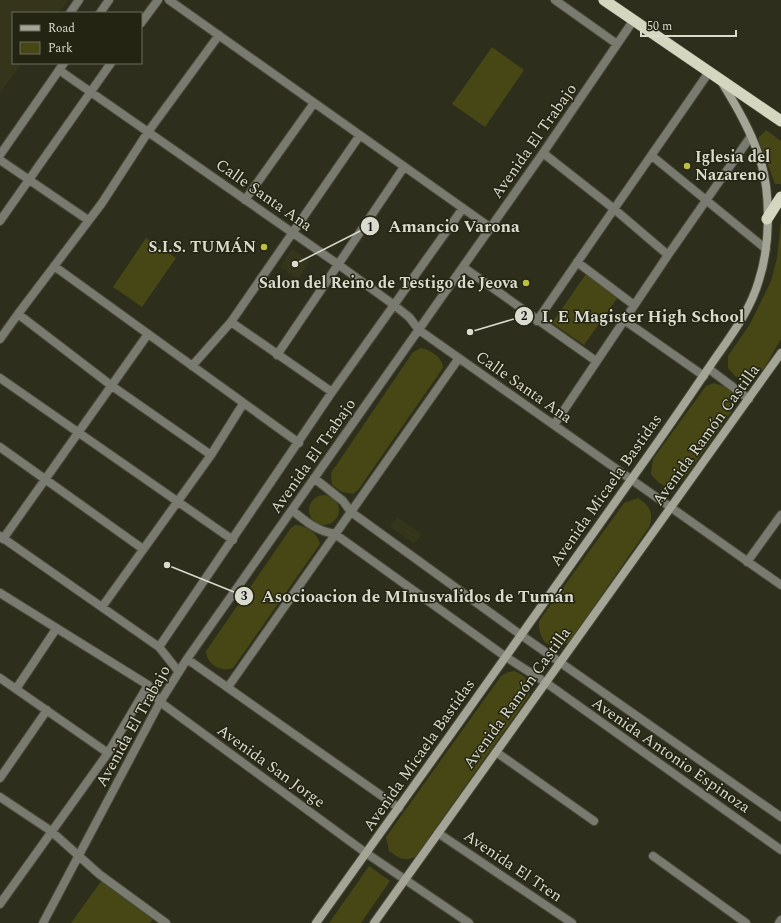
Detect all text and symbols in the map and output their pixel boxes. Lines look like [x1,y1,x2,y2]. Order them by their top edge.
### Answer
legend [12,12,142,64]
scale bar [641,12,736,38]
text: 50 m [647,17,672,36]
text: Road [48,19,75,38]
text: Park [48,39,73,58]
street label: Avenida El Trabajo [485,78,583,204]
place label: Iglesia del Nazareno [695,145,770,187]
street label: Calle Santa Ana [211,153,317,237]
marker: Iglesia del Nazareno [682,161,692,171]
callout: Amancio Varona [360,212,527,241]
text: Amancio Varona [388,214,520,240]
text: 1 [367,218,373,237]
place label: S.I.S. TUMÁN [148,235,256,259]
marker: S.I.S. TUMÁN [259,242,269,252]
place label: Salon del Reino de Testigo de Jeova [259,271,519,295]
marker: Salon del Reino de Testigo de Jeova [521,278,531,288]
callout: I. E Magister High School [514,302,752,331]
text: I. E Magister High School [542,304,745,330]
text: 2 [521,307,528,326]
street label: Calle Santa Ana [471,345,577,429]
street label: Avenida Ramón Castilla [646,359,766,511]
street label: Avenida El Trabajo [264,393,362,519]
street label: Avenida Micaela Bastidas [544,409,668,571]
callout: Asocioacion de MInusvalidos de Tumán [234,581,583,610]
text: Asocioacion de MInusvalidos de Tumán [262,584,575,610]
text: 3 [241,587,248,606]
street label: Avenida Ramón Castilla [457,622,577,774]
street label: Avenida El Trabajo [90,661,176,791]
street label: Avenida Micaela Bastidas [357,674,481,836]
street label: Avenida Antonio Espinoza [587,691,755,819]
street label: Avenida San Jorge [212,718,330,814]
street label: Avenida El Tren [459,824,567,908]

